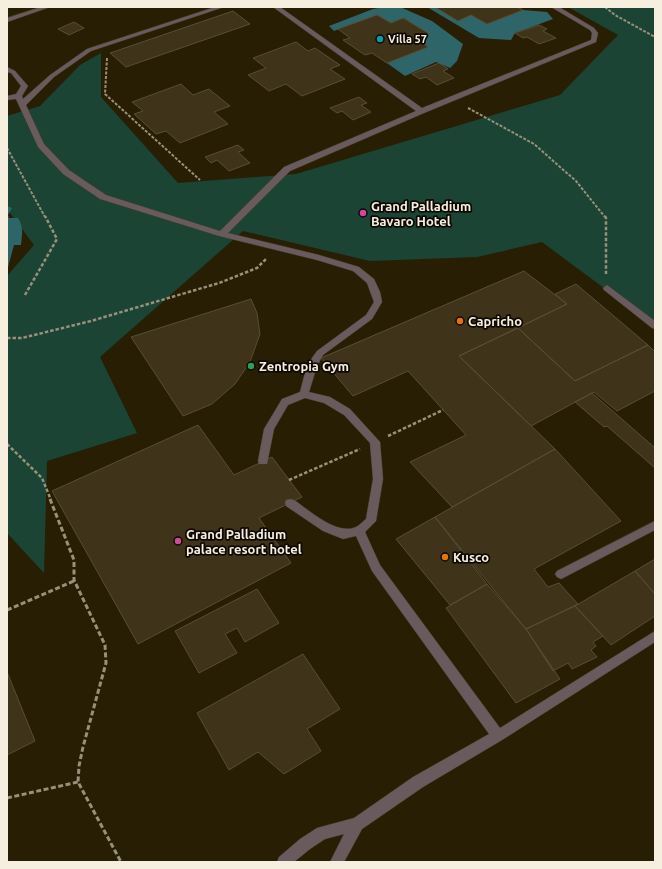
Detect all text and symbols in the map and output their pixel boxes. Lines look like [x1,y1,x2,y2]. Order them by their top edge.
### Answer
place label: Villa 57 [388,33,427,45]
marker: Villa 57 [375,34,385,44]
place label: Grand Palladium Bavaro Hotel [371,199,471,228]
marker: Grand Palladium Bavaro Hotel [358,208,368,218]
place label: Capricho [468,314,522,328]
marker: Capricho [455,316,465,326]
place label: Zentropia Gym [259,359,349,373]
marker: Zentropia Gym [246,361,256,371]
place label: Grand Palladium palace resort hotel [186,527,302,556]
marker: Grand Palladium palace resort hotel [173,536,183,546]
place label: Kusco [453,550,489,564]
marker: Kusco [440,552,450,562]

